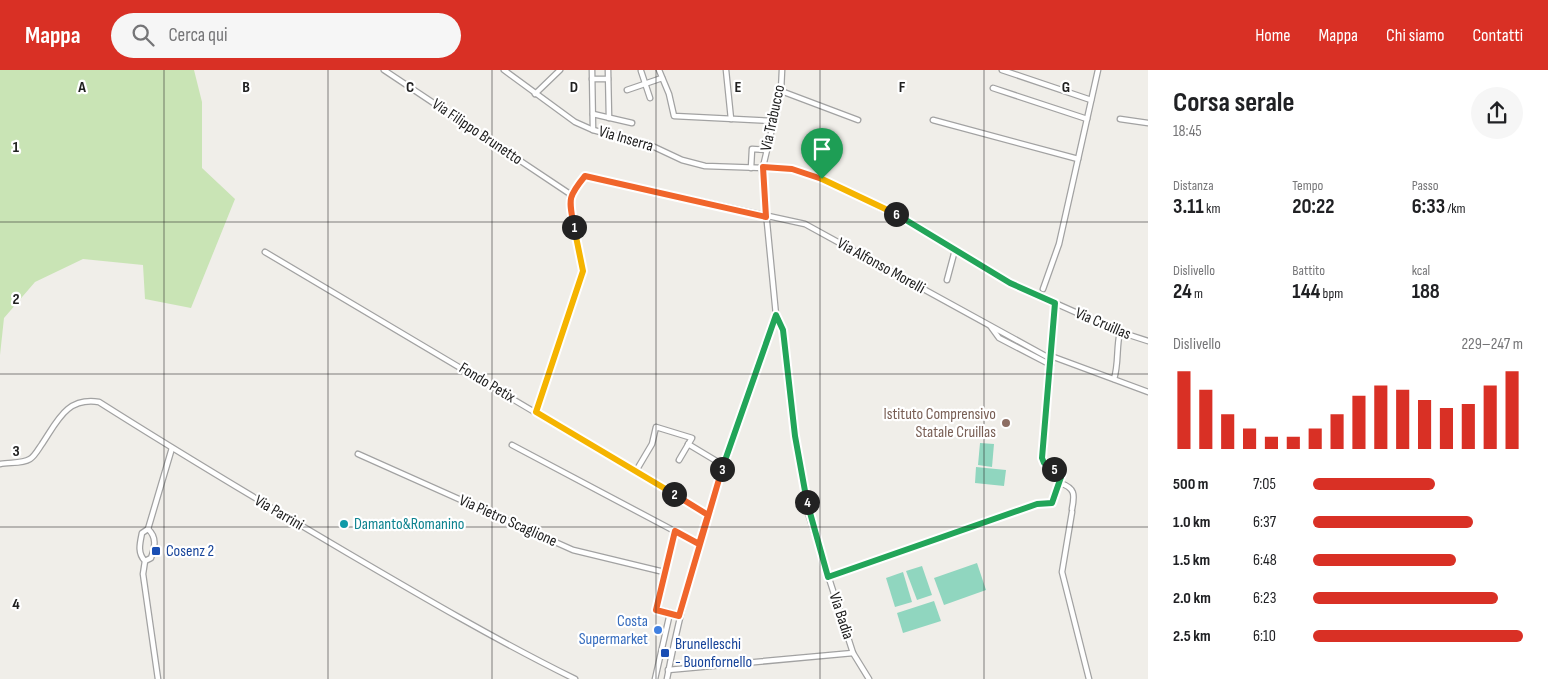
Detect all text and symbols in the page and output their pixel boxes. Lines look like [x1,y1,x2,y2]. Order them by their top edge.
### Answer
search box [111,13,461,58]
text: Mappa [25,21,81,50]
icon: search [129,21,157,49]
text: Cerca qui [169,24,227,47]
text: Home [1255,25,1291,46]
text: Mappa [1319,25,1358,46]
text: Chi siamo [1386,25,1444,46]
text: Contatti [1472,25,1523,46]
text: A [77,78,86,97]
text: B [242,78,250,97]
text: C [406,78,414,97]
text: D [570,78,578,97]
text: E [735,78,742,97]
text: F [899,78,906,97]
text: G [1062,78,1070,97]
street label: Via Trabucco [757,83,789,153]
text: Corsa serale [1173,86,1294,119]
button: share [1471,87,1523,139]
street label: Via Filippo Brunetto [428,95,526,169]
street label: Via Inserra [596,122,656,156]
text: 18:45 [1173,122,1202,141]
pin [801,128,843,179]
icon: arrive [808,135,836,163]
text: 1 [13,138,20,157]
text: Distanza [1173,177,1214,194]
text: Tempo [1292,177,1323,194]
text: Passo [1412,177,1438,194]
text: 3.11 [1173,194,1204,219]
text: 20:22 [1292,194,1334,219]
text: 6:33 [1412,194,1445,219]
text: km [1204,200,1220,217]
text: /km [1445,200,1466,217]
pin: 6 [884,202,908,226]
text: 6 [893,206,900,223]
pin: 1 [562,214,586,240]
text: 1 [572,219,577,236]
street label: Via Alfonso Morelli [834,234,928,298]
text: Dislivello [1173,262,1215,279]
text: Battito [1292,262,1325,279]
text: kcal [1412,262,1430,279]
text: 24 [1173,279,1192,304]
text: 144 [1292,279,1320,304]
text: 188 [1412,279,1440,304]
text: m [1192,285,1203,302]
text: bpm [1320,285,1343,302]
text: 2 [12,290,20,309]
street label: Via Cruillas [1072,304,1134,344]
text: Dislivello [1173,335,1221,354]
text: 229–247 m [1462,335,1523,354]
street label: Fondo Petix [455,359,519,407]
place label: Istituto Comprensivo Statale Cruillas [883,405,996,442]
marker: Istituto Comprensivo Statale Cruillas [1000,417,1012,429]
text: 3 [12,442,20,461]
pin: 3 [710,456,734,482]
pin: 5 [1042,456,1066,482]
text: 3 [719,461,726,478]
text: 5 [1051,461,1058,478]
text: 500 m [1173,475,1208,494]
text: 7:05 [1253,475,1276,494]
pin: 2 [662,482,686,506]
text: 2 [671,486,678,503]
pin: 4 [794,490,820,514]
street label: Via Parrini [251,491,307,535]
street label: Via Pietro Scaglione [456,491,560,551]
text: 4 [804,494,811,511]
text: 1.0 km [1173,513,1210,532]
text: 6:37 [1253,513,1276,532]
place label: Damanto&Romanino [354,515,464,534]
marker: Damanto&Romanino [338,518,350,530]
place label: Cosenz 2 [166,542,214,561]
marker: Cosenz 2 [150,545,162,557]
text: 1.5 km [1173,551,1210,570]
text: 6:48 [1253,551,1277,570]
text: 2.0 km [1173,589,1211,608]
text: 6:23 [1253,589,1276,608]
street label: Via Badia [825,590,857,642]
text: 4 [12,595,20,614]
place label: Costa Supermarket [579,612,648,649]
marker: Costa Supermarket [652,624,664,636]
text: 2.5 km [1173,627,1211,646]
text: 6:10 [1253,627,1276,646]
place label: Brunelleschi - Buonfornello [675,635,752,672]
marker: Brunelleschi - Buonfornello [659,647,671,659]

